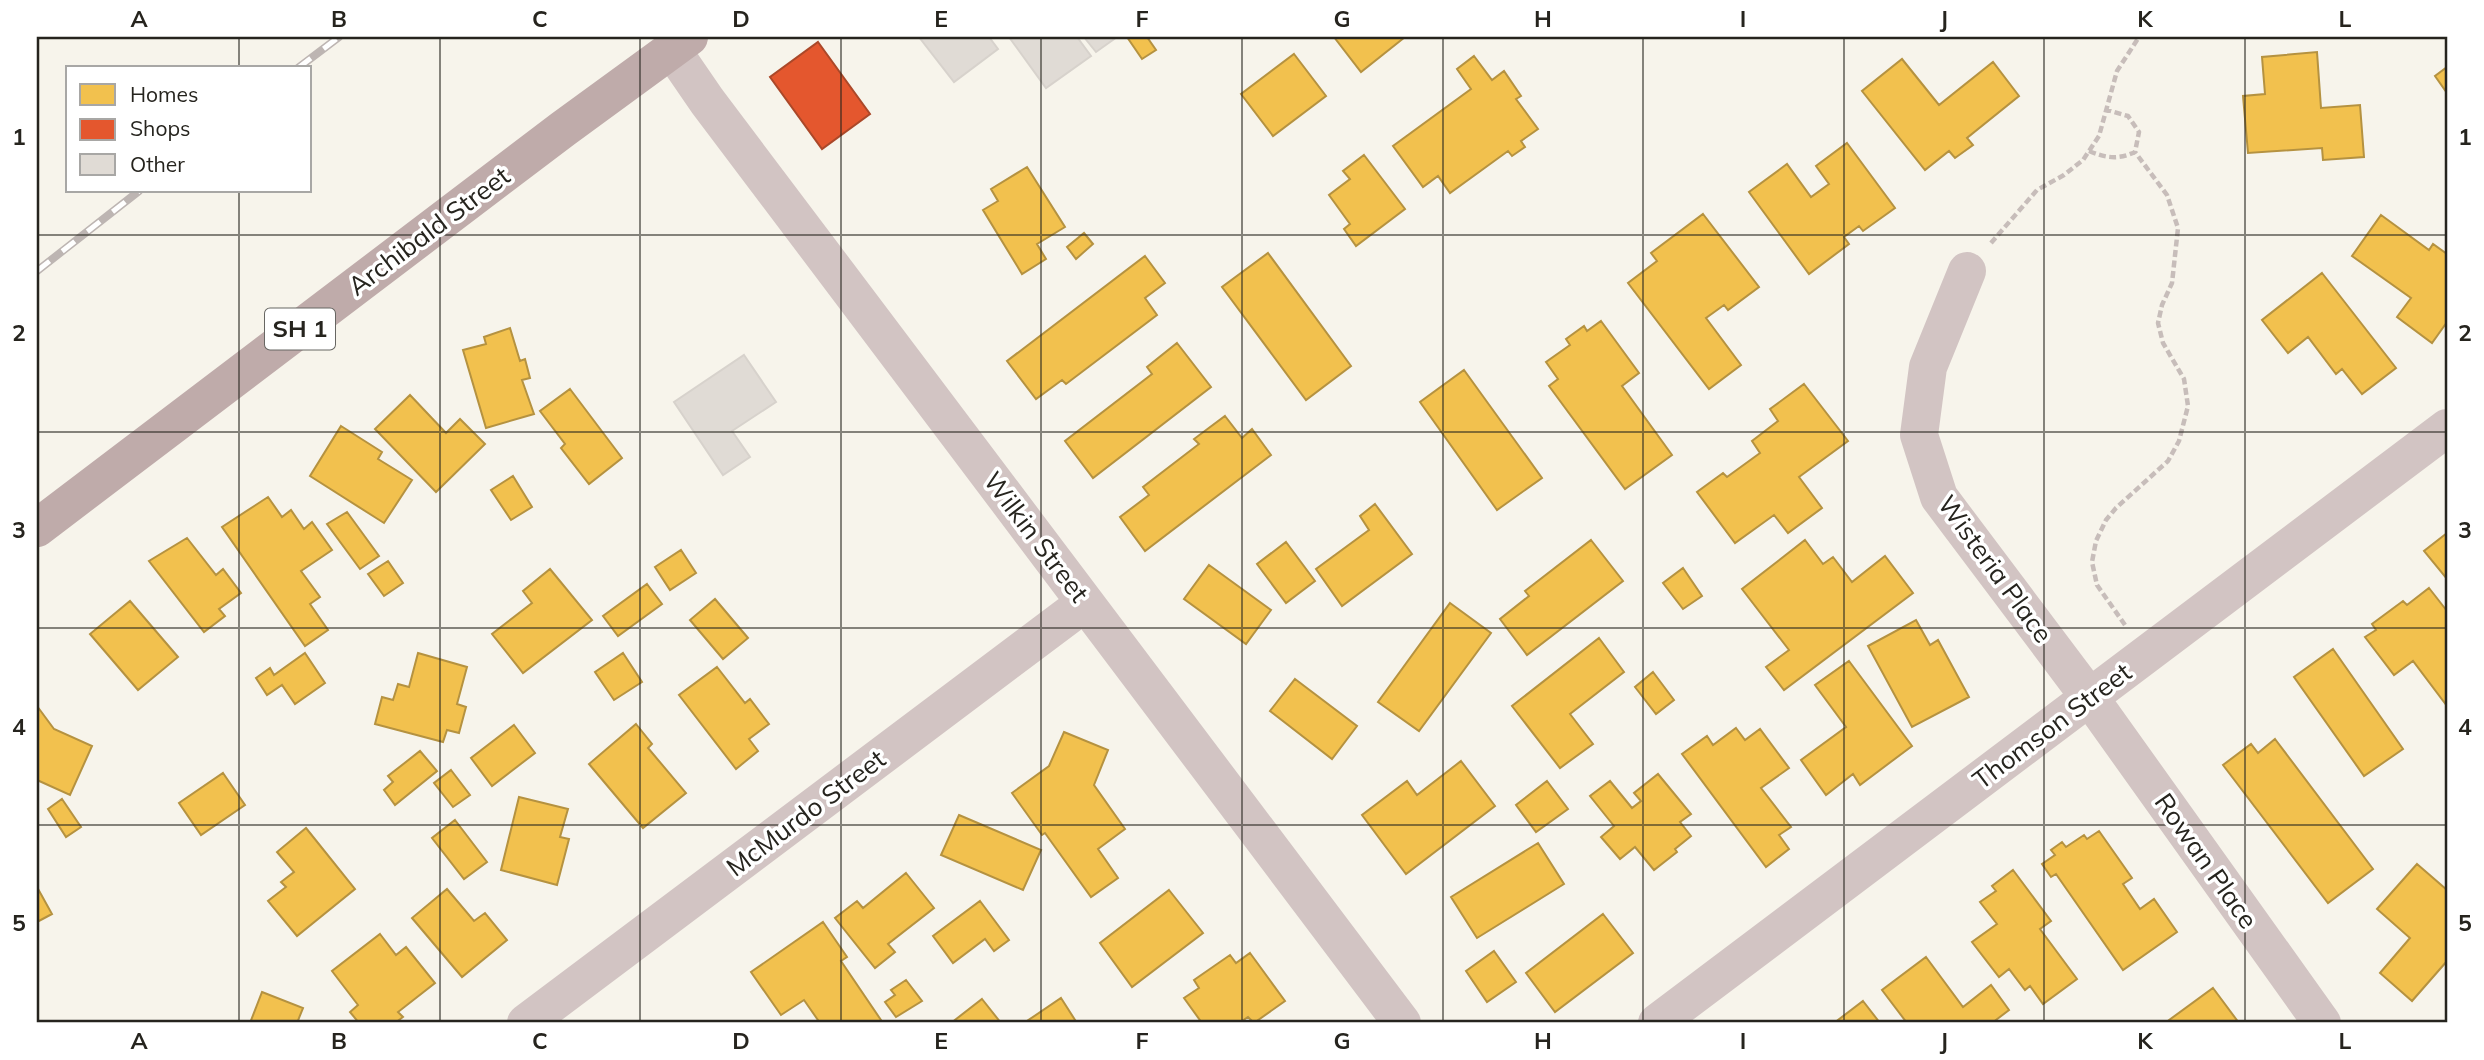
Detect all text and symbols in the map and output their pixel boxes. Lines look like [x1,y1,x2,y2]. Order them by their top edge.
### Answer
text: A [130,4,148,33]
text: B [331,4,347,33]
text: C [532,4,548,33]
text: D [732,4,750,33]
text: E [934,4,948,33]
text: F [1135,4,1149,33]
text: G [1333,4,1351,33]
text: H [1534,4,1552,33]
text: I [1740,4,1746,33]
text: J [1940,4,1948,33]
text: K [2137,4,2154,33]
text: L [2339,4,2352,33]
legend [66,66,312,192]
text: Homes [130,81,198,107]
text: Shops [130,115,190,141]
text: 1 [12,122,26,151]
text: 1 [2458,122,2472,151]
text: Other [130,151,185,177]
street label: Archibald Street [341,159,516,302]
road number: SH 1 [265,308,335,350]
text: 2 [12,318,26,347]
text: 2 [2458,318,2472,347]
street label: Wilkin Street [977,465,1096,608]
street label: Wisteria Place [1931,488,2060,649]
text: 3 [12,515,26,544]
text: 3 [2458,515,2472,544]
street label: Thomson Street [1966,655,2138,796]
text: 4 [12,712,26,741]
text: 4 [2458,712,2472,741]
street label: McMurdo Street [720,742,892,883]
street label: Rowan Place [2148,787,2265,935]
text: 5 [12,908,26,937]
text: 5 [2458,908,2472,937]
text: A [130,1026,148,1055]
text: B [331,1026,347,1055]
text: C [532,1026,548,1055]
text: D [732,1026,750,1055]
text: E [934,1026,948,1055]
text: F [1135,1026,1149,1055]
text: G [1333,1026,1351,1055]
text: H [1534,1026,1552,1055]
text: I [1740,1026,1746,1055]
text: J [1940,1026,1948,1055]
text: K [2137,1026,2154,1055]
text: L [2339,1026,2352,1055]

